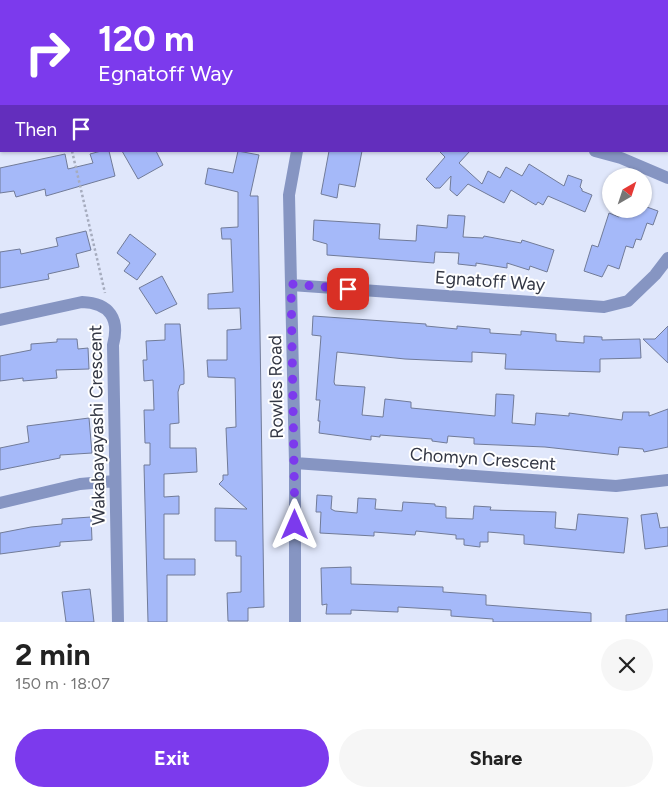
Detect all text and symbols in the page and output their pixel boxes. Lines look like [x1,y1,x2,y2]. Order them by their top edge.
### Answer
text: 120 m [98,18,195,60]
icon: right [15,20,80,85]
text: Egnatoff Way [98,60,233,87]
icon: arrive [67,115,95,143]
text: Then [15,118,57,141]
north arrow [602,168,652,218]
map controls [602,168,652,218]
street label: Egnatoff Way [434,266,546,296]
pin [327,268,369,310]
icon: arrive [334,275,362,303]
street label: Wakabayayashi Crescent [84,324,110,525]
street label: Rowles Road [264,335,288,439]
street label: Chomyn Crescent [409,443,557,475]
position arrow [268,498,320,550]
text: 2 min [15,636,91,673]
button: close [601,639,653,691]
text: 150 m · 18:07 [15,674,110,693]
button: Exit [15,729,329,787]
button: Share [339,729,653,787]

